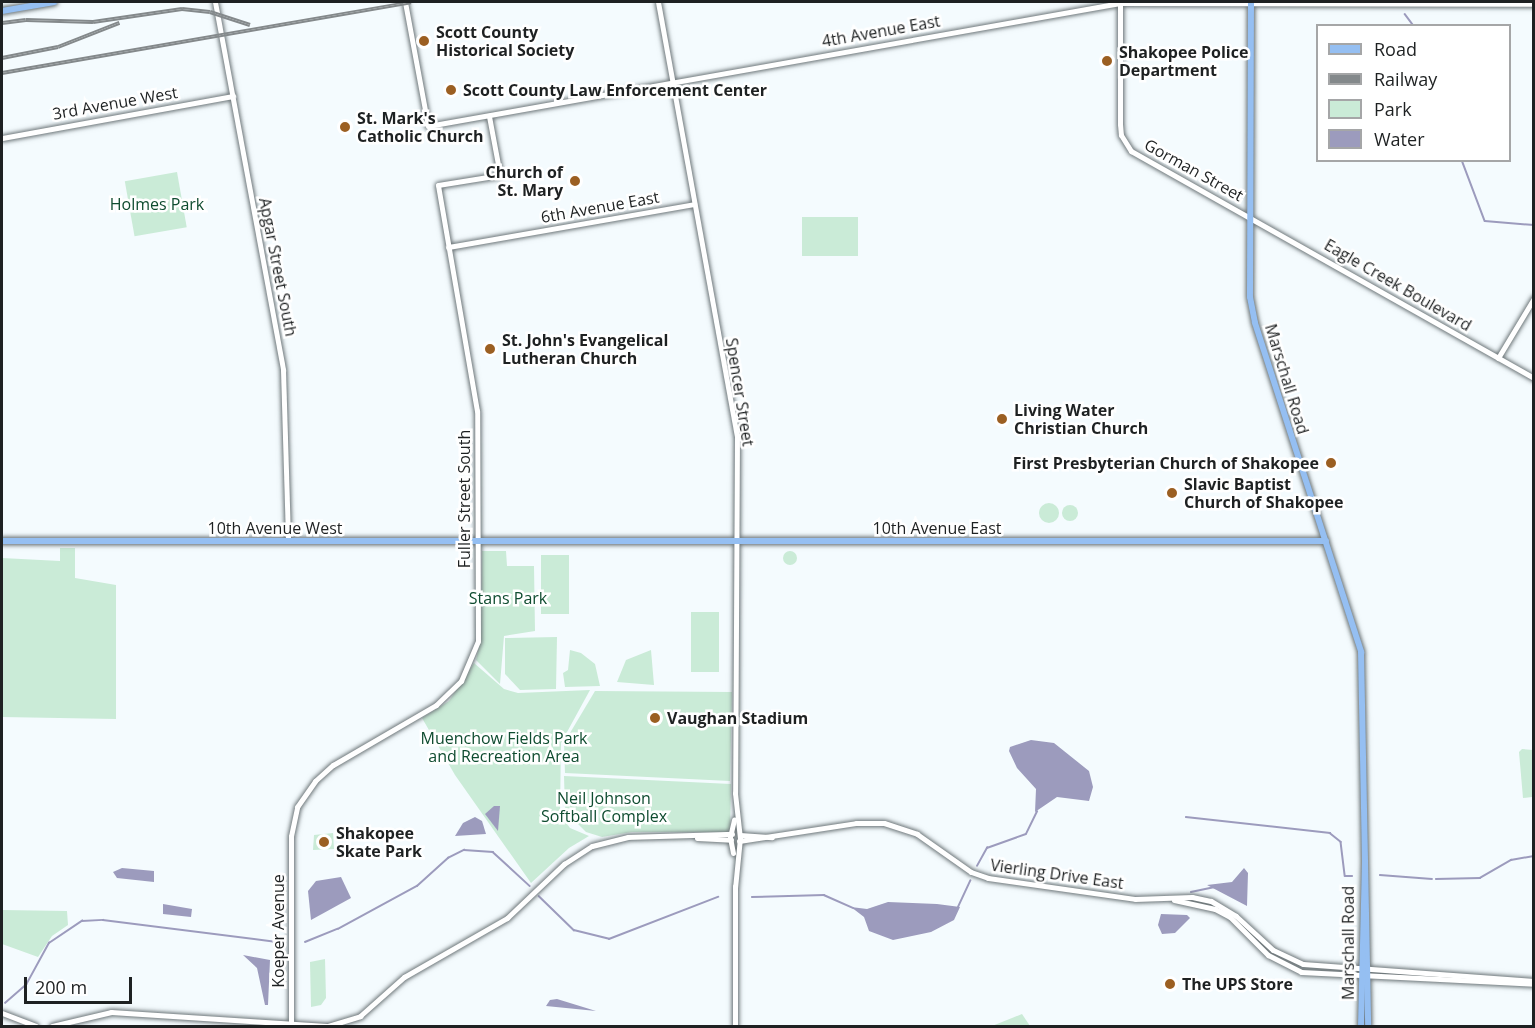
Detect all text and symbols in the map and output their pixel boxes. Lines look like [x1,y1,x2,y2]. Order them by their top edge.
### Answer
street label: 4th Avenue East [820,11,942,51]
place label: Scott County Historical Society [436,22,574,60]
legend [1316,24,1511,162]
marker: Scott County Historical Society [417,34,431,48]
text: Road [1374,37,1417,61]
place label: Shakopee Police Department [1119,42,1248,80]
marker: Shakopee Police Department [1100,54,1114,68]
text: Railway [1374,67,1437,91]
place label: Scott County Law Enforcement Center [463,80,767,100]
street label: 3rd Avenue West [51,83,179,123]
marker: Scott County Law Enforcement Center [444,83,458,97]
text: Park [1374,97,1412,121]
place label: St. Mark's Catholic Church [357,108,484,146]
marker: St. Mark's Catholic Church [338,120,352,134]
text: Water [1374,127,1425,151]
street label: Gorman Street [1141,135,1247,205]
place label: Church of St. Mary [486,162,563,200]
marker: Church of St. Mary [568,174,582,188]
street label: 6th Avenue East [539,187,661,227]
park label: Holmes Park [110,194,204,214]
street label: Apgar Street South [255,196,301,338]
street label: Eagle Creek Boulevard [1321,235,1475,335]
street label: Marschall Road [1261,322,1313,436]
place label: St. John's Evangelical Lutheran Church [502,330,668,368]
street label: Spencer Street [722,336,758,448]
marker: St. John's Evangelical Lutheran Church [483,342,497,356]
place label: Living Water Christian Church [1014,400,1148,438]
marker: Living Water Christian Church [995,412,1009,426]
street label: Fuller Street South [454,430,474,568]
place label: First Presbyterian Church of Shakopee [1013,453,1319,473]
marker: First Presbyterian Church of Shakopee [1324,456,1338,470]
place label: Slavic Baptist Church of Shakopee [1184,474,1344,512]
marker: Slavic Baptist Church of Shakopee [1165,486,1179,500]
street label: 10th Avenue West [208,518,342,538]
street label: 10th Avenue East [873,518,1001,538]
park label: Stans Park [469,588,547,608]
place label: Vaughan Stadium [667,708,808,728]
marker: Vaughan Stadium [648,711,662,725]
park label: Muenchow Fields Park and Recreation Area [420,728,588,766]
park label: Neil Johnson Softball Complex [541,788,667,826]
place label: Shakopee Skate Park [336,823,422,861]
marker: Shakopee Skate Park [317,835,331,849]
street label: Vierling Drive East [989,855,1125,893]
street label: Koeper Avenue [268,874,288,988]
street label: Marschall Road [1338,886,1358,1000]
scale bar [27,965,135,1003]
place label: The UPS Store [1182,974,1293,994]
text: 200 m [35,975,87,999]
marker: The UPS Store [1163,977,1177,991]

